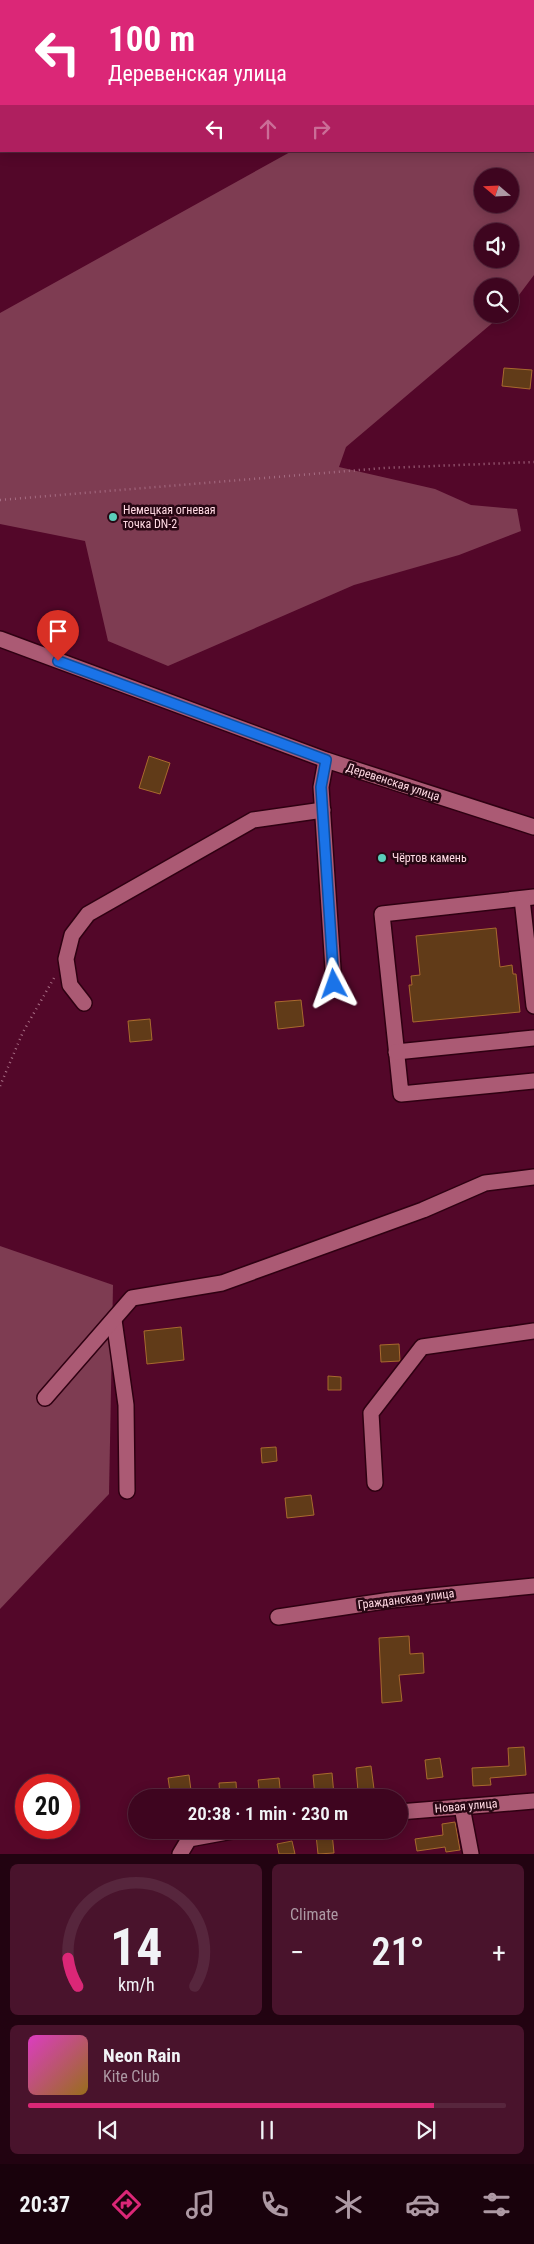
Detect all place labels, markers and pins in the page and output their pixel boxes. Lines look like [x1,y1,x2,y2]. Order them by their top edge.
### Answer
place label: Немецкая огневая точка DN-2 [123,503,216,531]
marker: Немецкая огневая точка DN-2 [107,511,119,523]
pin [37,610,79,661]
place label: Чёртов камень [392,851,467,865]
marker: Чёртов камень [376,852,388,864]

